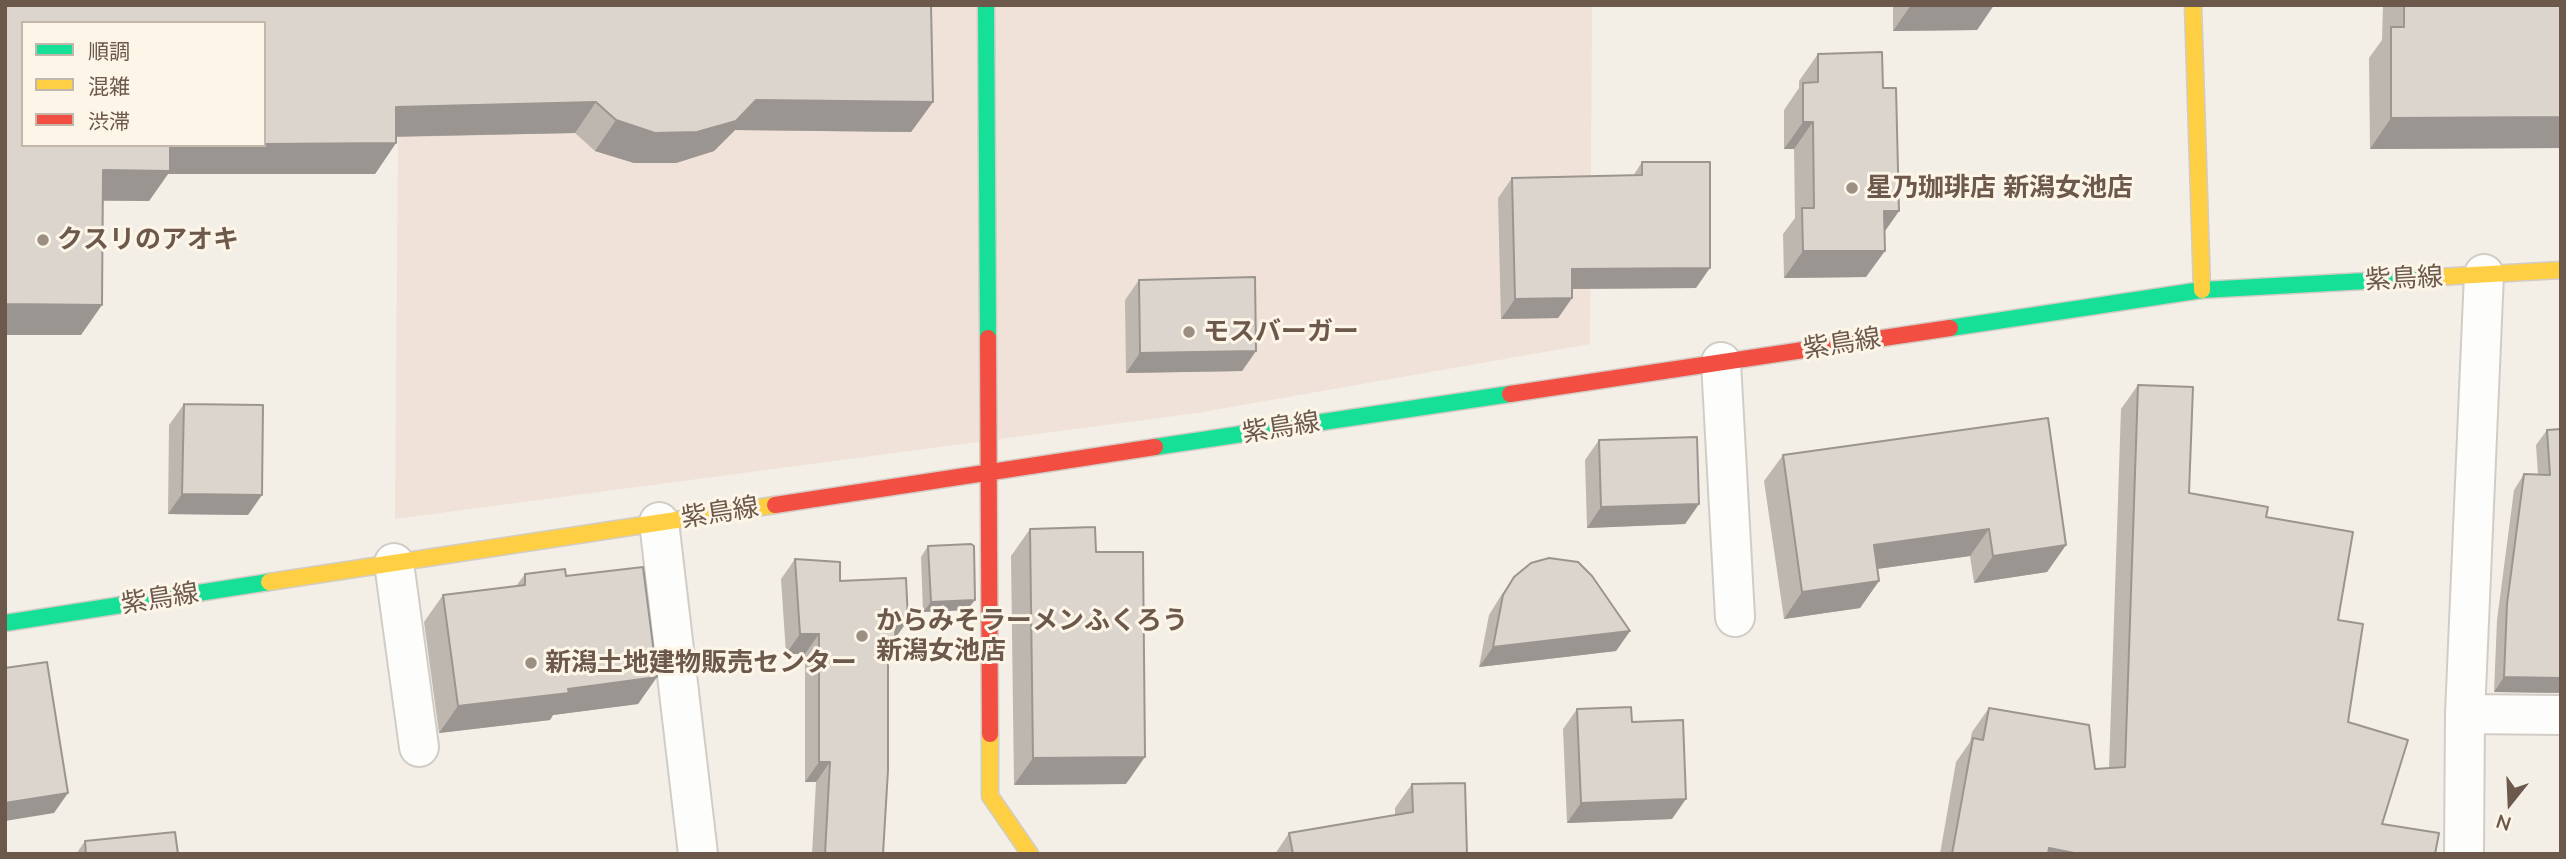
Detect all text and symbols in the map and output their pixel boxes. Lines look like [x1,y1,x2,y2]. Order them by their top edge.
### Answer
legend [21,21,266,147]
text: 順調 [88,38,130,64]
text: 混雑 [88,73,130,99]
text: 渋滞 [88,108,130,134]
place label: 星乃珈琲店 新潟女池店 [1866,172,2133,204]
marker: 星乃珈琲店 新潟女池店 [1844,180,1860,196]
place label: クスリのアオキ [57,224,239,256]
marker: クスリのアオキ [35,232,51,248]
street label: 紫鳥線 [2364,261,2444,297]
place label: モスバーガー [1203,316,1359,348]
street label: 紫鳥線 [1801,322,1883,366]
marker: モスバーガー [1181,324,1197,340]
street label: 紫鳥線 [1240,406,1322,450]
street label: 紫鳥線 [679,491,761,535]
street label: 紫鳥線 [119,577,201,621]
place label: からみそラーメンふくろう 新潟女池店 [876,605,1188,666]
marker: からみそラーメンふくろう 新潟女池店 [854,628,870,644]
place label: 新潟土地建物販売センター [545,647,857,679]
marker: 新潟土地建物販売センター [523,655,539,671]
north arrow [2475,768,2545,838]
text: N [2493,809,2514,837]

